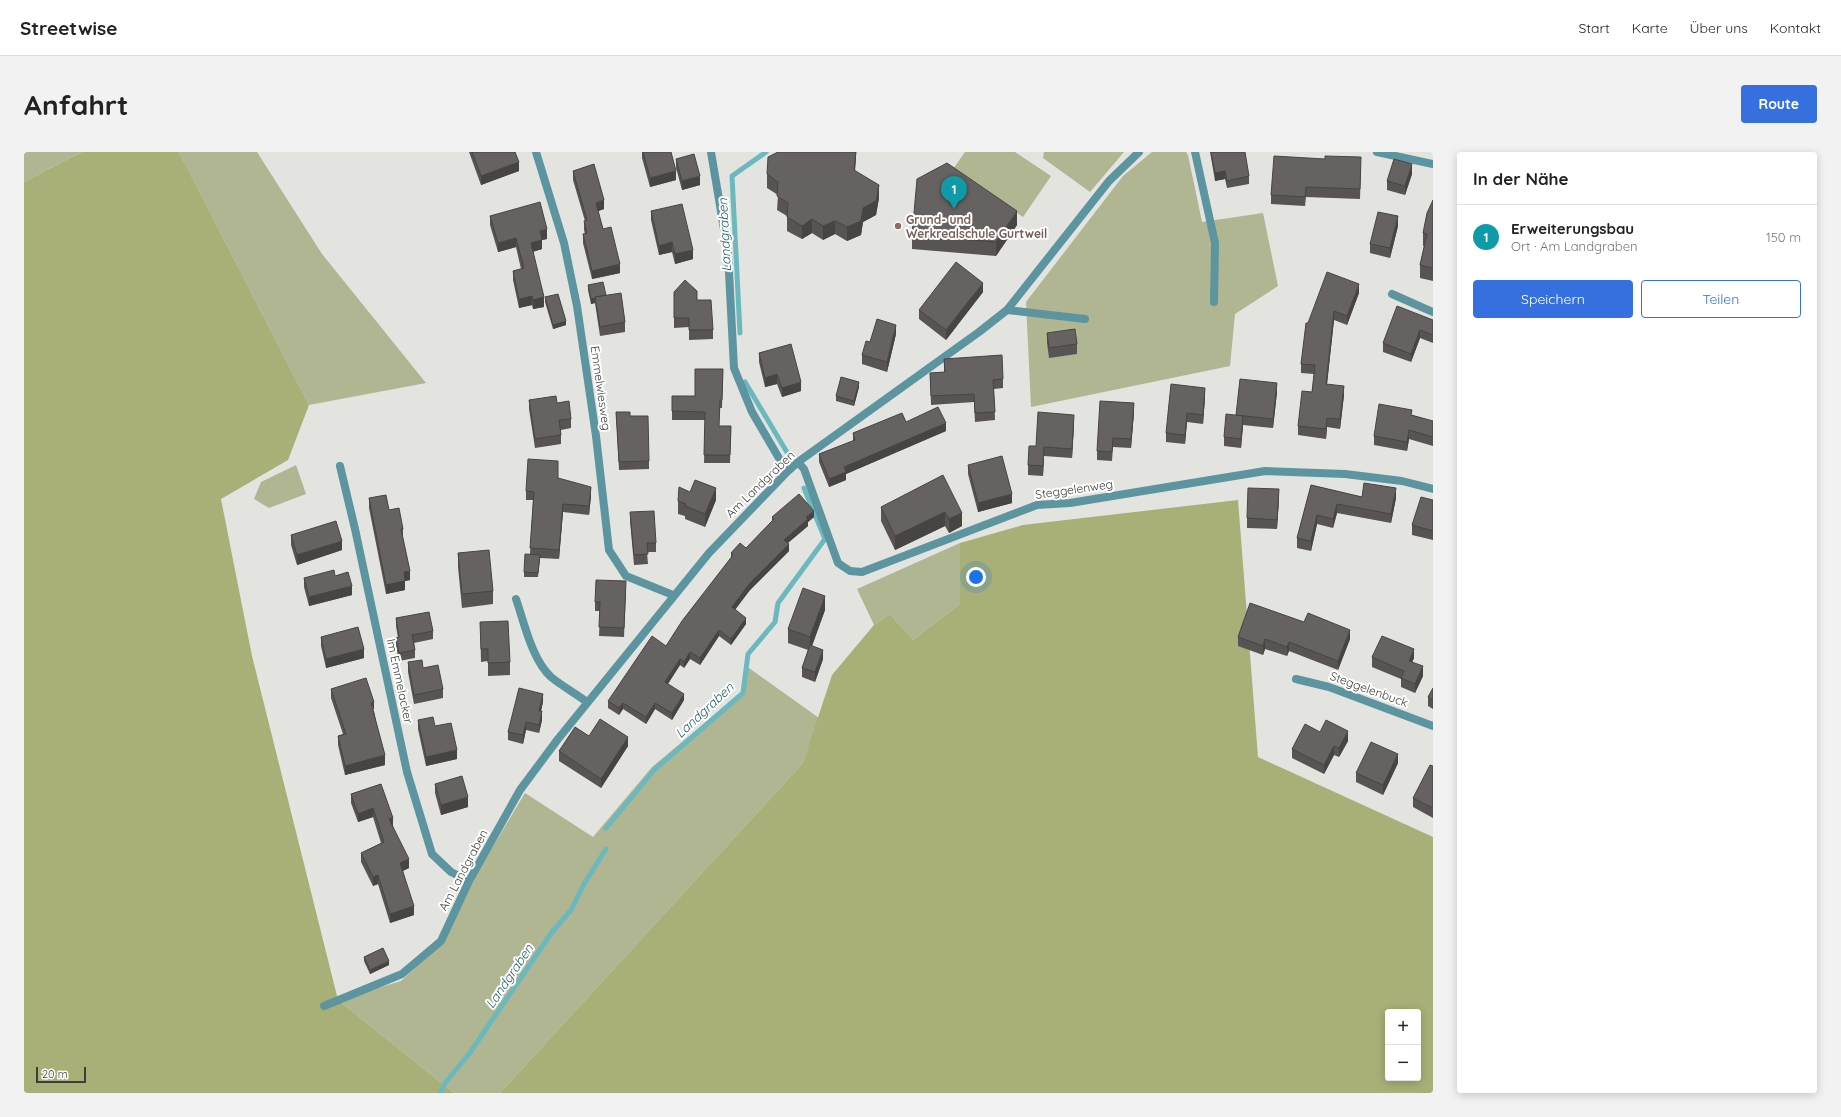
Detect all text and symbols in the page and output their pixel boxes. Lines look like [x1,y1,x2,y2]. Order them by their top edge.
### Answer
text: Streetwise [20,16,117,40]
text: Start [1578,19,1610,37]
text: Karte [1632,19,1668,37]
text: Über uns [1690,19,1748,37]
text: Kontakt [1770,19,1821,37]
button: Route [1741,85,1817,123]
text: Anfahrt [24,87,128,122]
text: In der Nähe [1473,168,1569,189]
pin: 1 [941,176,967,209]
water label: Landgraben [714,197,734,272]
place label: Grund- und Werkrealschule Gurtweil [906,212,1047,241]
text: Erweiterungsbau [1511,219,1634,238]
marker: Grund- und Werkrealschule Gurtweil [893,221,903,231]
text: 1 [1483,229,1489,245]
text: 150 m [1766,229,1801,245]
text: Ort · Am Landgraben [1511,238,1638,254]
button: Speichern [1473,280,1633,318]
button: Teilen [1641,280,1801,318]
street label: Emmelwiesweg [588,345,614,431]
street label: Am Landgraben [722,447,798,521]
street label: Steggelenweg [1034,476,1114,502]
your location [966,567,986,587]
street label: Im Emmelacker [384,637,416,725]
street label: Steggelenbuck [1328,668,1410,710]
water label: Landgraben [672,679,737,741]
street label: Am Landgraben [435,827,491,913]
water label: Landgraben [482,941,537,1011]
map controls [1385,1009,1421,1081]
button: + [1385,1009,1421,1045]
button: − [1385,1045,1421,1081]
scale bar [36,1065,86,1084]
text: 20 m [42,1067,68,1081]

